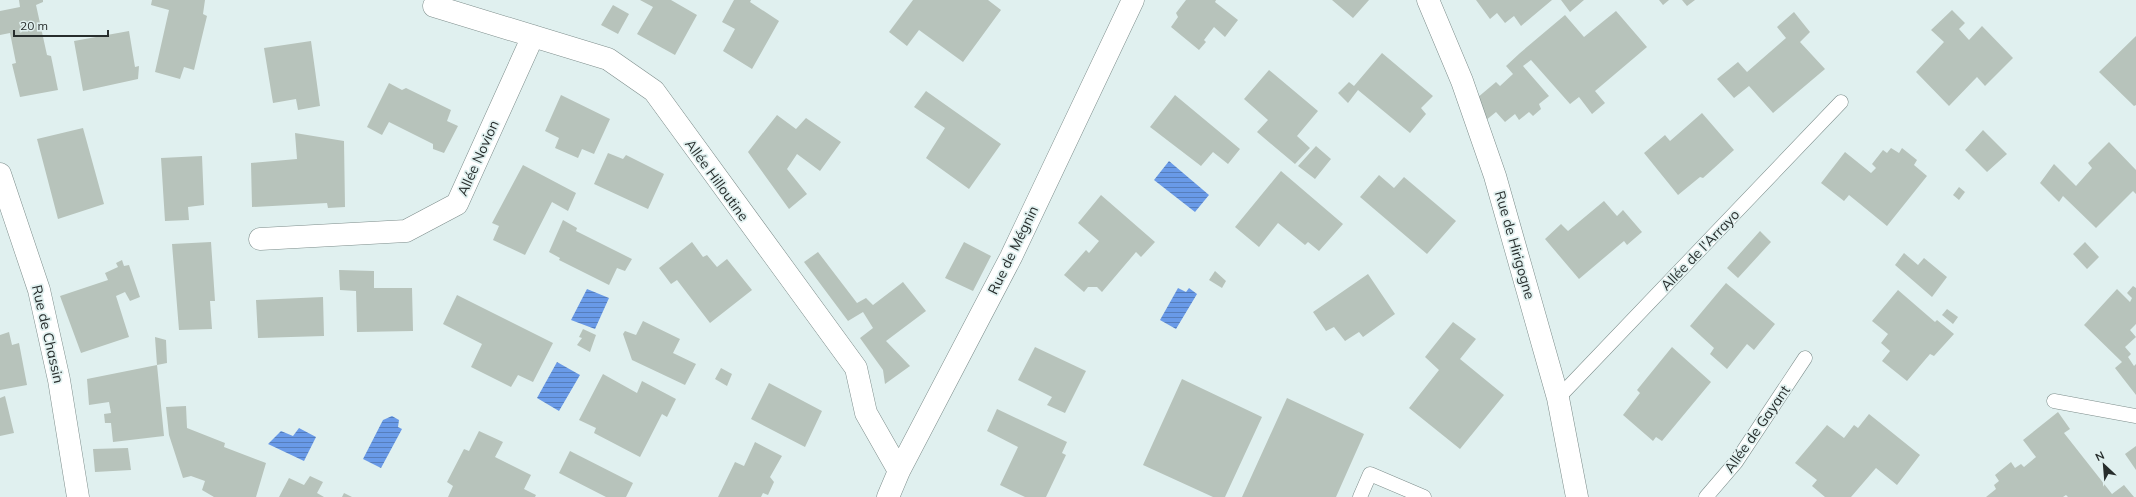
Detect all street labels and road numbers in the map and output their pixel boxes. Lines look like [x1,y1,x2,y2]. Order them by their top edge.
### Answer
street label: Allée Novion [453,117,503,199]
street label: Allée Hilloutine [681,136,753,224]
street label: Rue de Hirigogne [1491,189,1539,301]
street label: Rue de Mégnin [984,203,1042,297]
street label: Allée de l'Arrayo [1657,206,1743,294]
street label: Rue de Chassin [28,283,68,385]
street label: Allée de Gayant [1720,382,1794,476]

